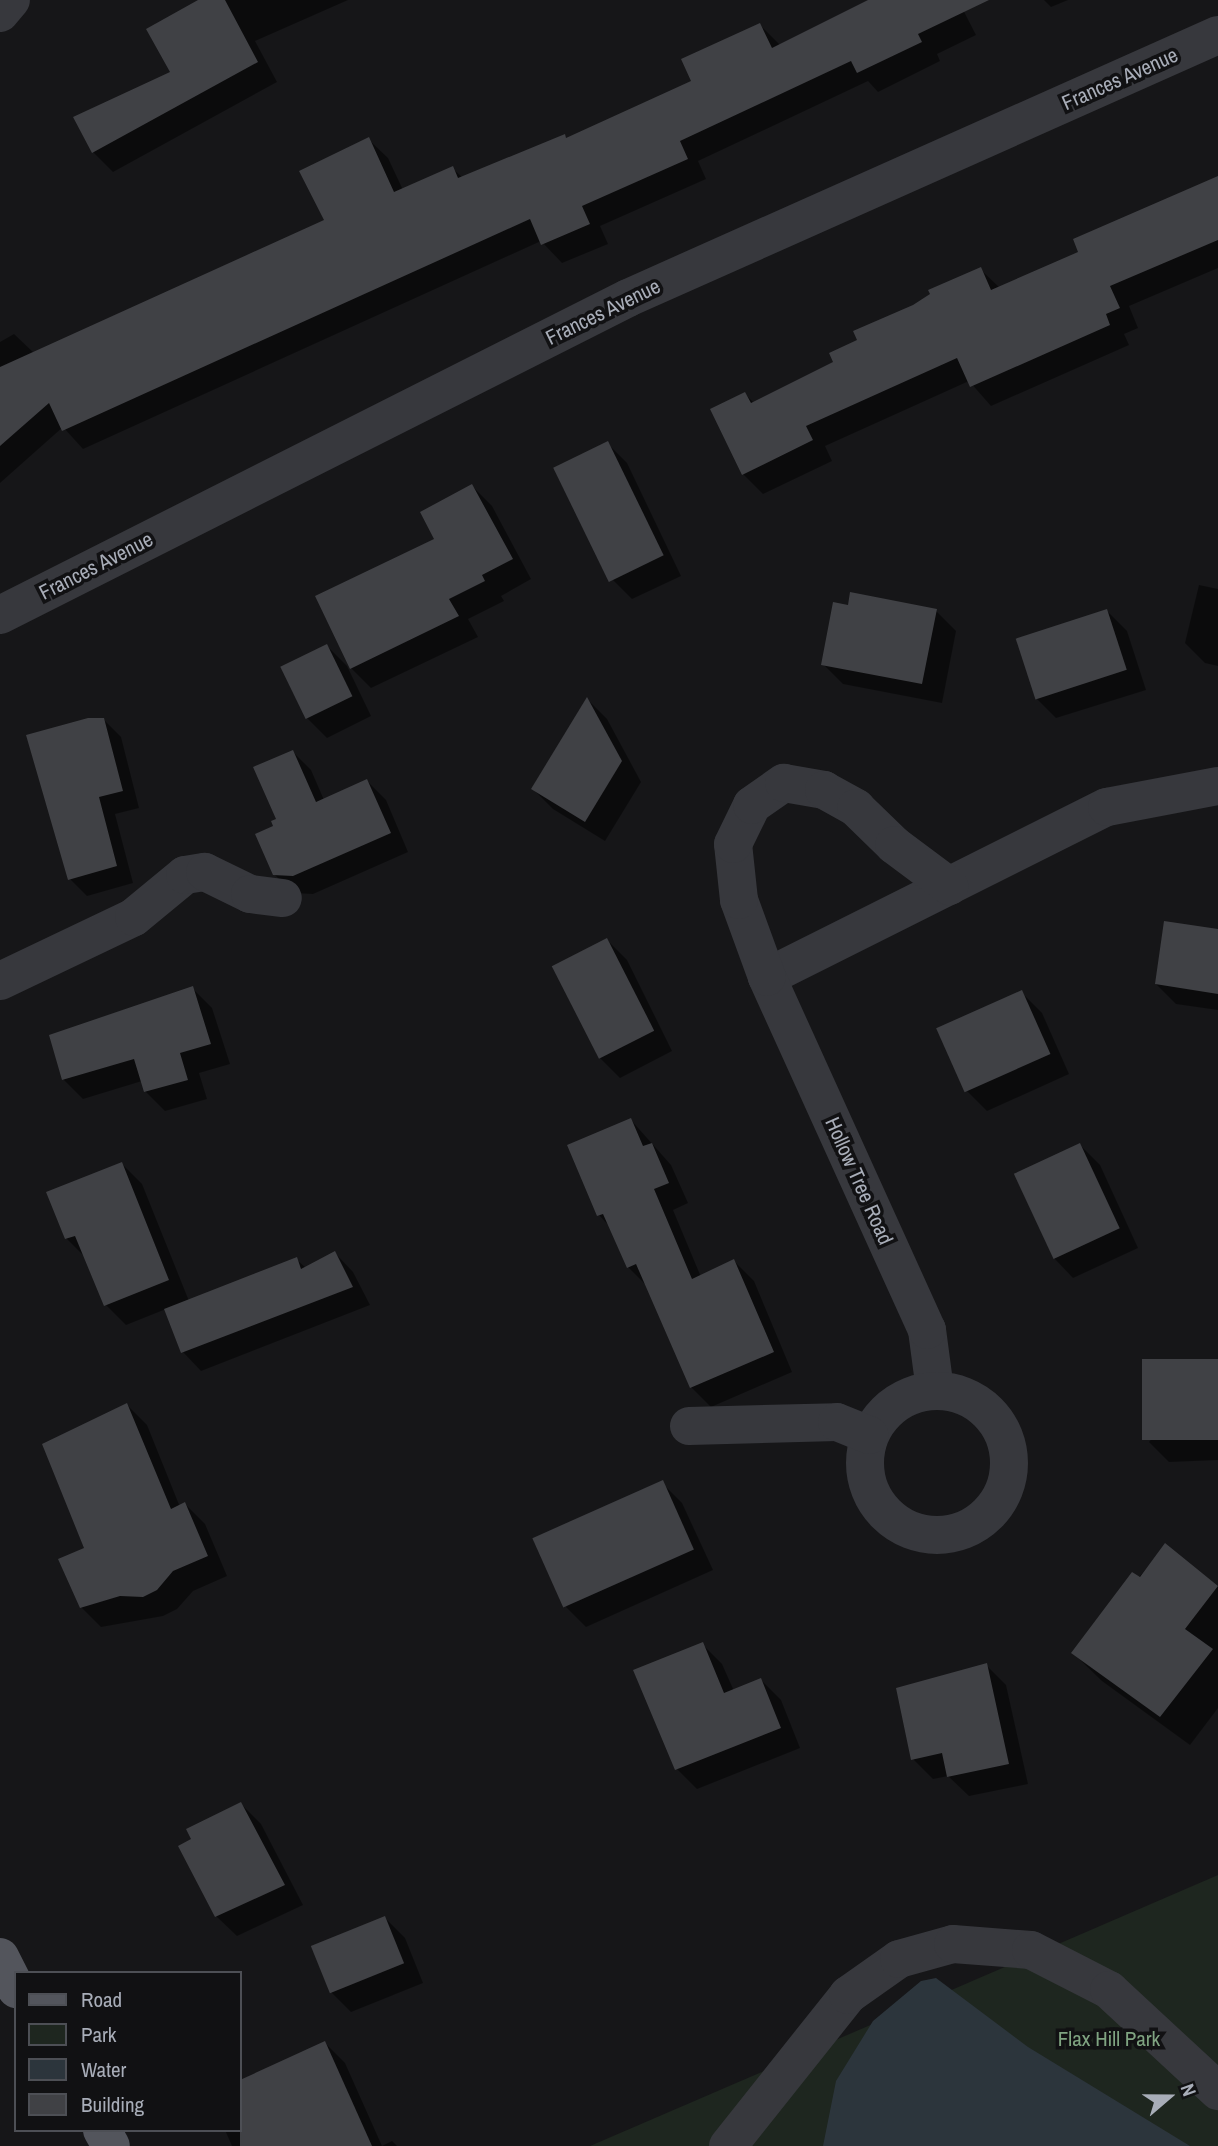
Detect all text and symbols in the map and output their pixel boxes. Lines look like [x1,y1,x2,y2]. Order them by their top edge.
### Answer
street label: Frances Avenue [1058,42,1182,116]
street label: Frances Avenue [541,273,665,351]
street label: Frances Avenue [35,526,157,606]
street label: Hollow Tree Road [820,1113,898,1249]
legend [14,1971,242,2132]
text: Road [81,1985,122,2014]
text: Park [81,2020,116,2049]
park label: Flax Hill Park [1058,2026,1160,2052]
text: Water [81,2055,126,2084]
north arrow [1134,2062,1204,2132]
text: N [1175,2080,1203,2100]
text: Building [81,2090,144,2119]

